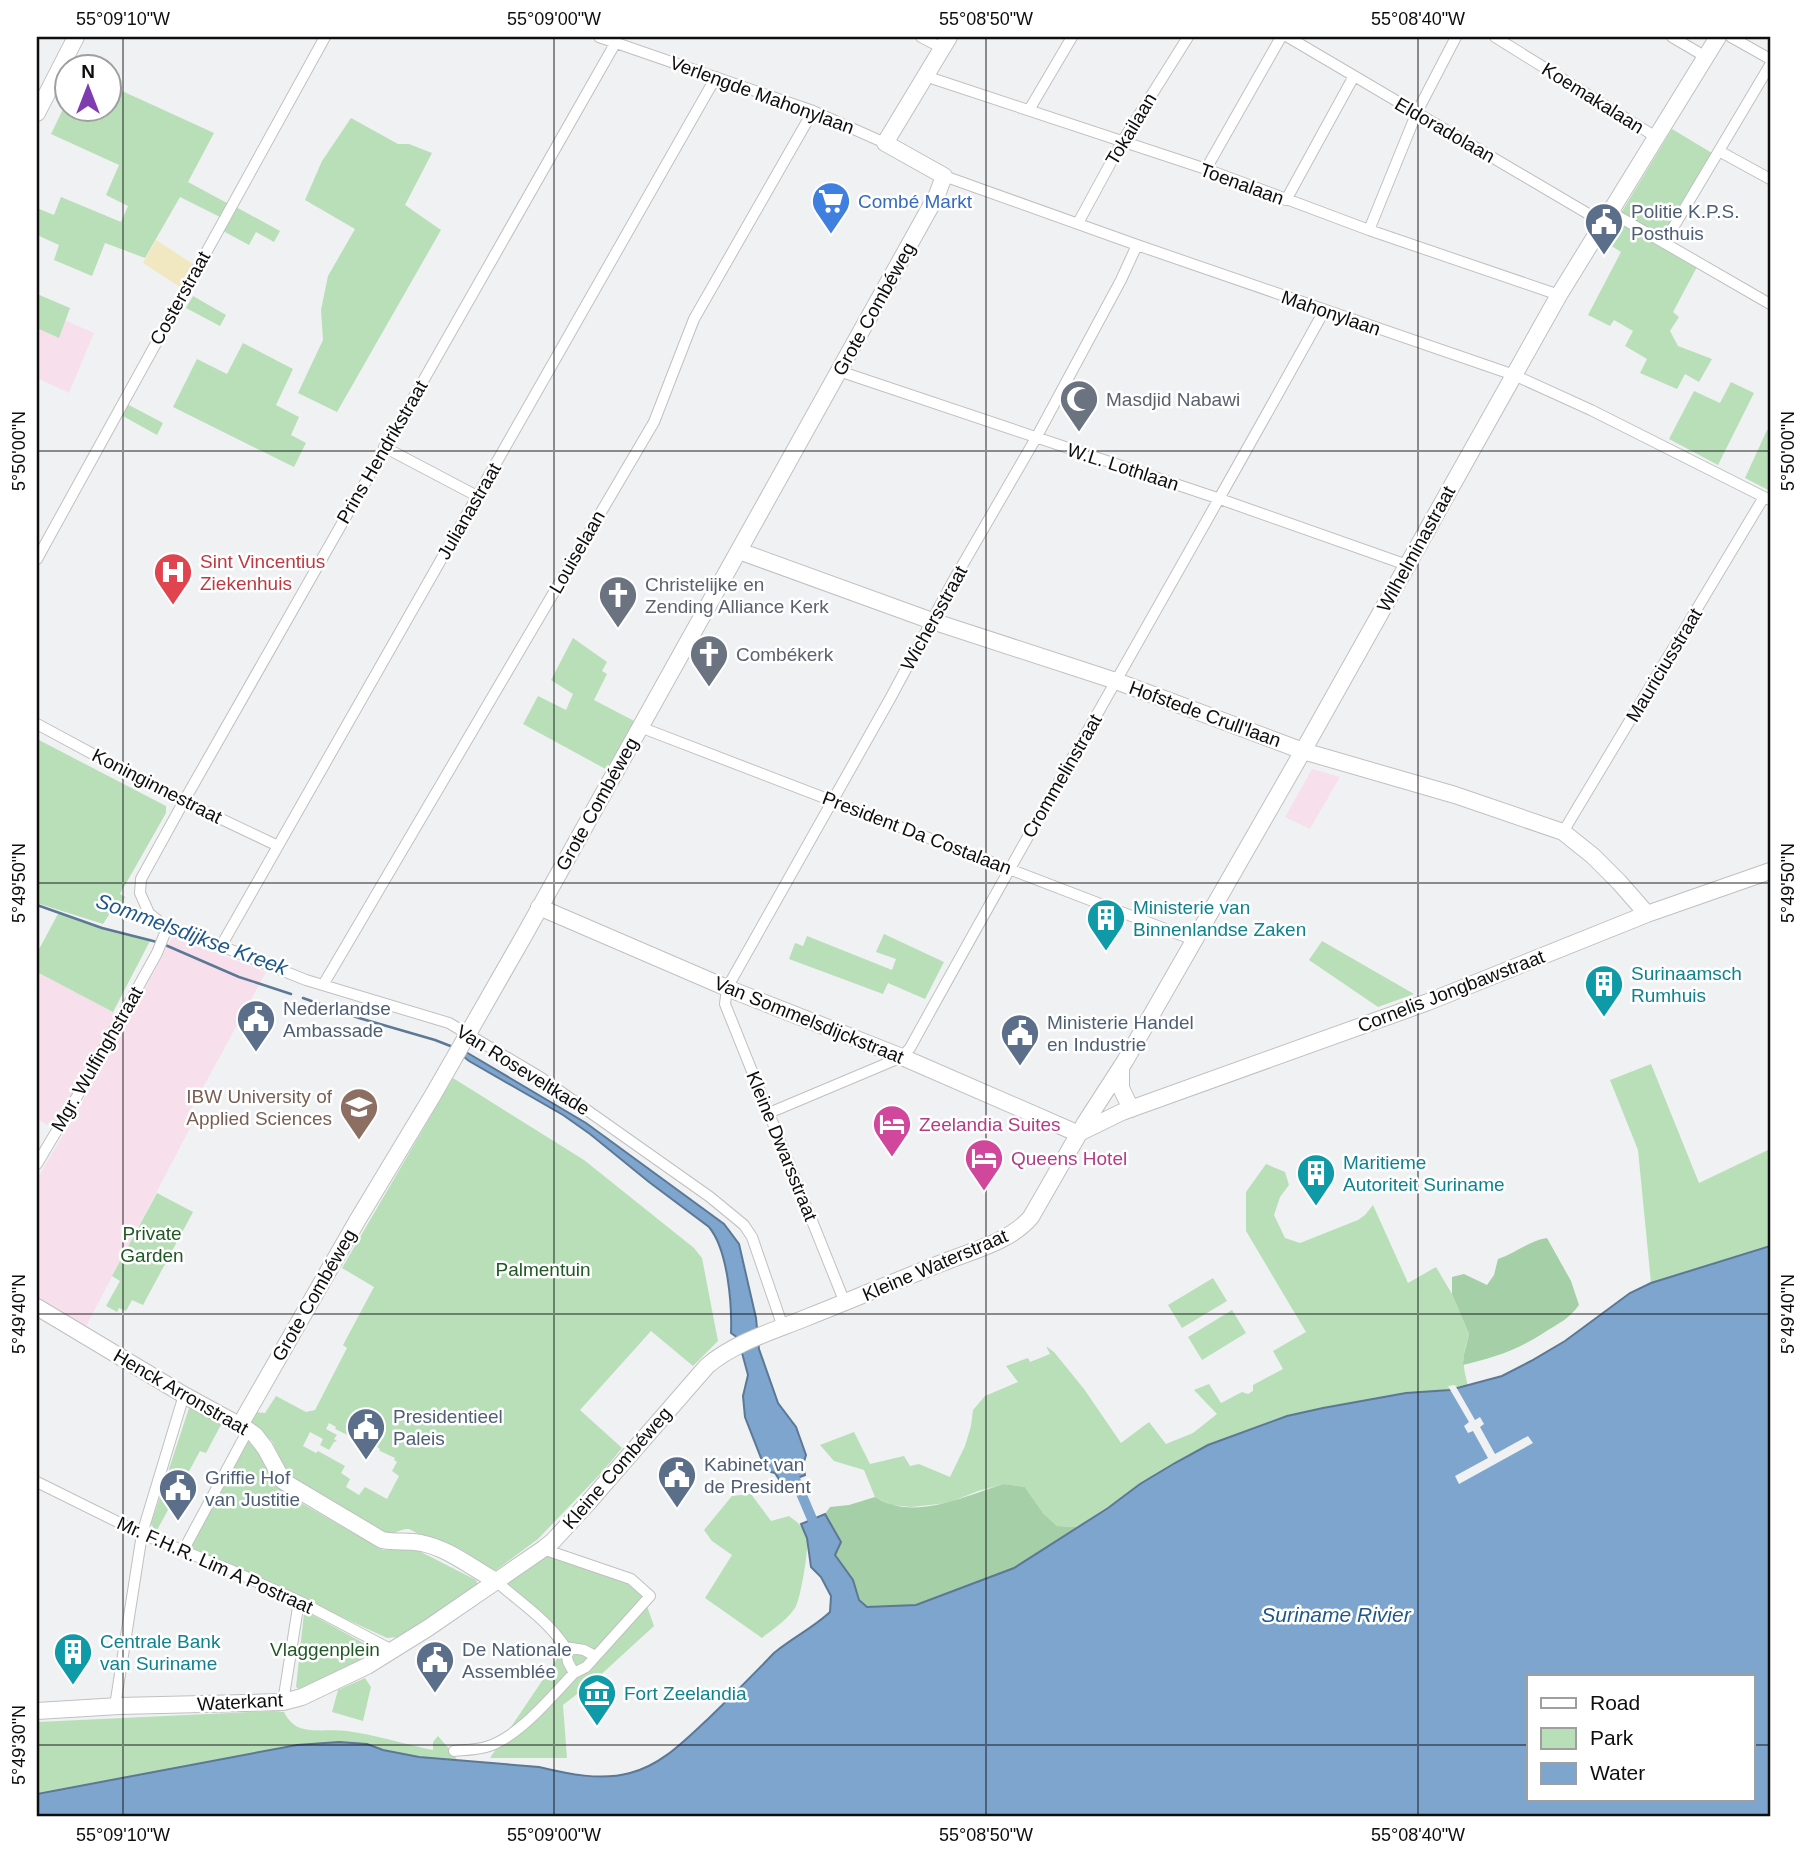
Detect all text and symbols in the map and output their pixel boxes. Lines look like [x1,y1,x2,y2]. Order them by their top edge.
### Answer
text: 55°09'10"W [76,9,170,29]
text: 55°09'00"W [507,9,601,29]
text: 55°08'50"W [939,9,1033,29]
text: 55°08'40"W [1371,9,1465,29]
north arrow [52,52,122,122]
street label: Verlengde Mahonylaan [667,52,857,138]
street label: Koemakalaan [1538,58,1648,138]
text: N [81,61,95,82]
street label: Tokailaan [1101,89,1161,169]
street label: Eldoradolaan [1391,93,1499,167]
street label: Toenalaan [1197,159,1287,209]
supermarket icon: Combé Markt [810,180,852,235]
place label: Combé Markt [858,191,973,212]
public building icon: Politie K.P.S. Posthuis [1583,201,1625,256]
place label: Politie K.P.S. Posthuis [1631,201,1739,244]
street label: Grote Combéweg [829,239,919,379]
street label: Costerstraat [146,247,215,348]
street label: Mahonylaan [1279,286,1383,340]
street label: Prins Hendrikstraat [333,376,432,527]
mosque icon: Masdjid Nabawi [1058,378,1100,433]
place label: Masdjid Nabawi [1106,389,1240,410]
text: 5°50'00"N [9,411,29,491]
text: 5°50'00"N [1778,411,1798,491]
street label: W.L. Lothlaan [1064,439,1182,495]
street label: Julianastraat [433,458,505,563]
street label: Wilhelminastraat [1373,482,1460,616]
street label: Louiselaan [545,507,609,597]
hospital icon: Sint Vincentius Ziekenhuis [152,551,194,606]
place label: Sint Vincentius Ziekenhuis [200,551,325,594]
street label: Wichersstraat [897,561,972,674]
church icon: Christelijke en Zending Alliance Kerk [597,574,639,629]
place label: Christelijke en Zending Alliance Kerk [645,574,829,617]
street label: Mauriciusstraat [1622,604,1707,726]
church icon: Combékerk [688,633,730,688]
place label: Combékerk [736,644,834,665]
street label: Hofstede Crull'laan [1126,677,1284,751]
street label: Crommelinstraat [1018,710,1106,842]
street label: Grote Combéweg [552,734,642,874]
street label: Koninginnestraat [89,744,226,828]
street label: President Da Costalaan [820,787,1014,879]
text: 5°49'50"N [9,843,29,923]
text: 5°49'50"N [1778,843,1798,923]
water label: Sommelsdijkse Kreek [93,889,292,980]
building icon: Ministerie van Binnenlandse Zaken [1085,897,1127,952]
place label: Ministerie van Binnenlandse Zaken [1133,897,1306,940]
street label: Cornelis Jongbawstraat [1355,945,1548,1036]
building icon: Surinaamsch Rumhuis [1583,963,1625,1018]
place label: Surinaamsch Rumhuis [1631,963,1742,1006]
street label: Van Sommelsdijckstraat [711,972,907,1068]
street label: Mgr. Wulfinghstraat [47,982,147,1135]
public building icon: Nederlandse Ambassade [235,998,277,1053]
place label: Nederlandse Ambassade [283,998,391,1041]
public building icon: Ministerie Handel en Industrie [999,1012,1041,1067]
place label: Ministerie Handel en Industrie [1047,1012,1194,1055]
street label: Van Roseveltkade [453,1021,593,1119]
street label: Kleine Dwarsstraat [742,1068,822,1225]
place label: IBW University of Applied Sciences [186,1086,333,1129]
school or university icon: IBW University of Applied Sciences [338,1086,380,1141]
hotel icon: Zeelandia Suites [871,1103,913,1158]
place label: Zeelandia Suites [919,1114,1061,1135]
hotel icon: Queens Hotel [963,1137,1005,1192]
place label: Queens Hotel [1011,1148,1127,1169]
building icon: Maritieme Autoriteit Suriname [1295,1152,1337,1207]
place label: Maritieme Autoriteit Suriname [1343,1152,1505,1195]
park label: Private Garden [120,1223,184,1266]
street label: Grote Combéweg [268,1225,360,1365]
street label: Kleine Waterstraat [859,1225,1011,1305]
park label: Palmentuin [495,1259,591,1280]
text: 5°49'40"N [9,1274,29,1354]
text: 5°49'40"N [1778,1274,1798,1354]
street label: Henck Arronstraat [110,1345,253,1439]
street label: Kleine Combéweg [558,1403,676,1533]
public building icon: Presidentieel Paleis [345,1406,387,1461]
place label: Presidentieel Paleis [393,1406,503,1449]
public building icon: Kabinet van de President [656,1454,698,1509]
place label: Kabinet van de President [704,1454,811,1497]
public building icon: Griffie Hof van Justitie [157,1467,199,1522]
place label: Griffie Hof van Justitie [205,1467,300,1510]
street label: Mr. F.H.R. Lim A Postraat [114,1512,317,1618]
water label: Suriname Rivier [1261,1603,1412,1626]
building icon: Centrale Bank van Suriname [52,1631,94,1686]
place label: Centrale Bank van Suriname [100,1631,221,1674]
park label: Vlaggenplein [270,1639,380,1660]
public building icon: De Nationale Assemblée [414,1639,456,1694]
place label: De Nationale Assemblée [462,1639,572,1682]
museum icon: Fort Zeelandia [576,1672,618,1727]
legend [1527,1675,1755,1801]
place label: Fort Zeelandia [624,1683,747,1704]
street label: Waterkant [197,1689,284,1715]
text: Road [1590,1691,1640,1714]
text: 5°49'30"N [9,1705,29,1785]
text: Park [1590,1726,1634,1749]
text: Water [1590,1761,1645,1784]
text: 55°09'10"W [76,1825,170,1845]
text: 55°09'00"W [507,1825,601,1845]
text: 55°08'50"W [939,1825,1033,1845]
text: 55°08'40"W [1371,1825,1465,1845]

